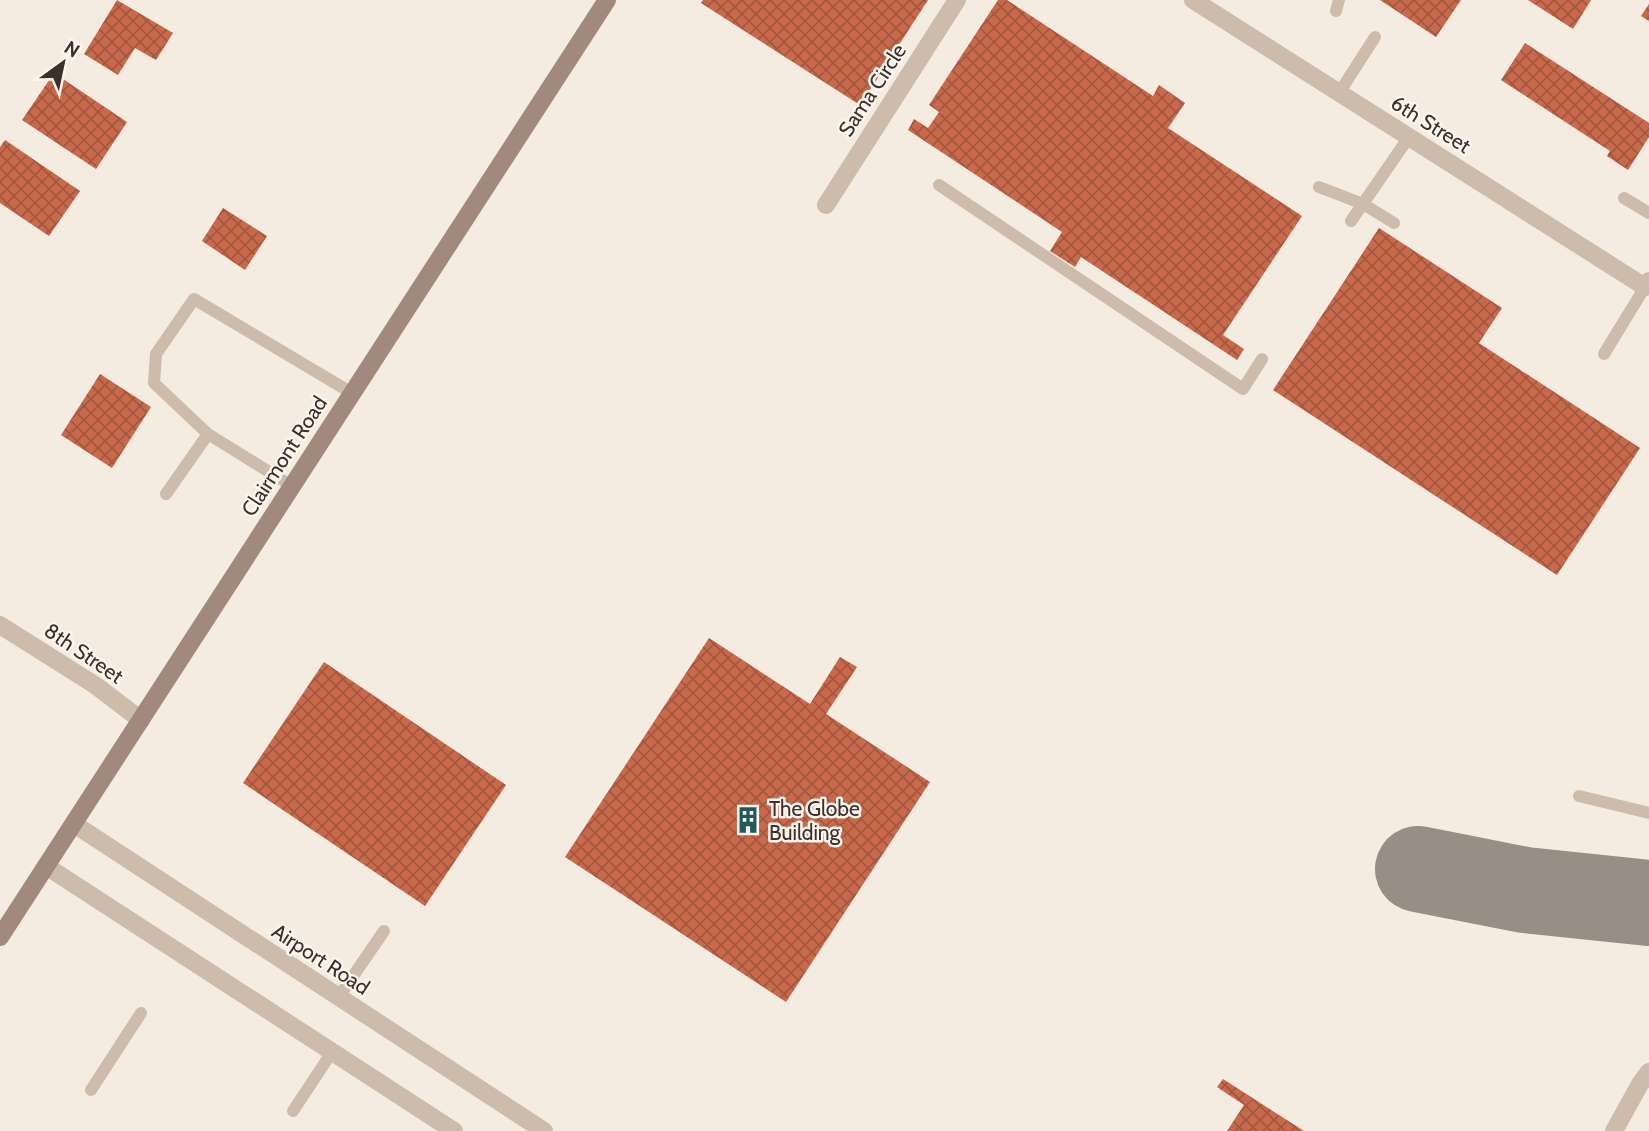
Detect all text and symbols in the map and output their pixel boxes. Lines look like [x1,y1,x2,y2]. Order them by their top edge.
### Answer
north arrow [28,28,98,98]
text: N [60,36,84,62]
street label: Sama Circle [833,39,911,141]
street label: 6th Street [1387,90,1475,158]
street label: Clairmont Road [236,391,332,521]
street label: 8th Street [40,618,128,688]
place label: The Globe Building [769,796,860,845]
building icon: The Globe Building [733,805,763,835]
street label: Airport Road [268,918,374,1000]

